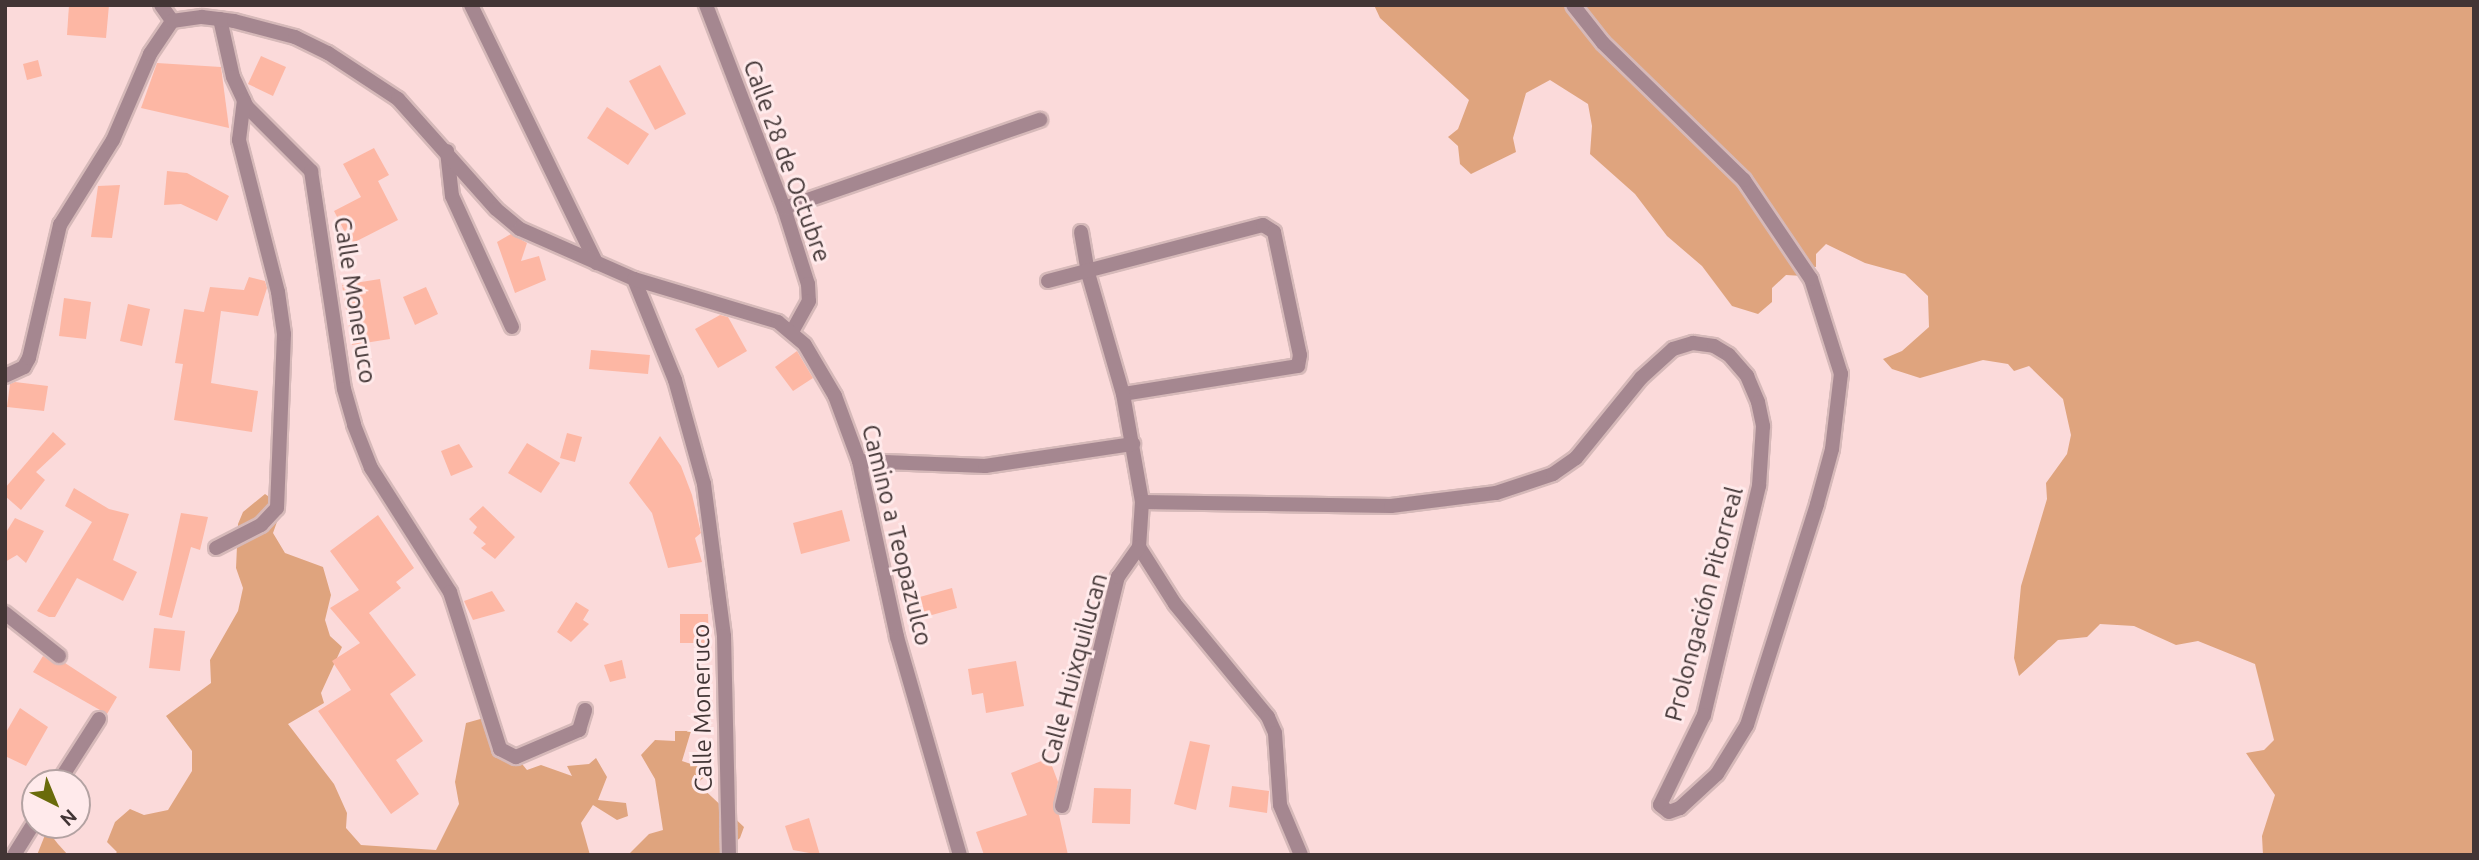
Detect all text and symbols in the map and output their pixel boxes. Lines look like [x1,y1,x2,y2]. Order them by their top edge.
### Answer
street label: Calle 28 de Octubre [737,56,837,266]
street label: Calle Moneruco [328,215,382,385]
street label: Camino a Teopazulco [856,422,938,648]
street label: Prolongación Pitorreal [1659,484,1749,724]
street label: Calle Huixquilucan [1035,570,1113,768]
street label: Calle Moneruco [686,624,718,792]
north arrow [21,769,91,839]
text: N [56,805,82,831]

